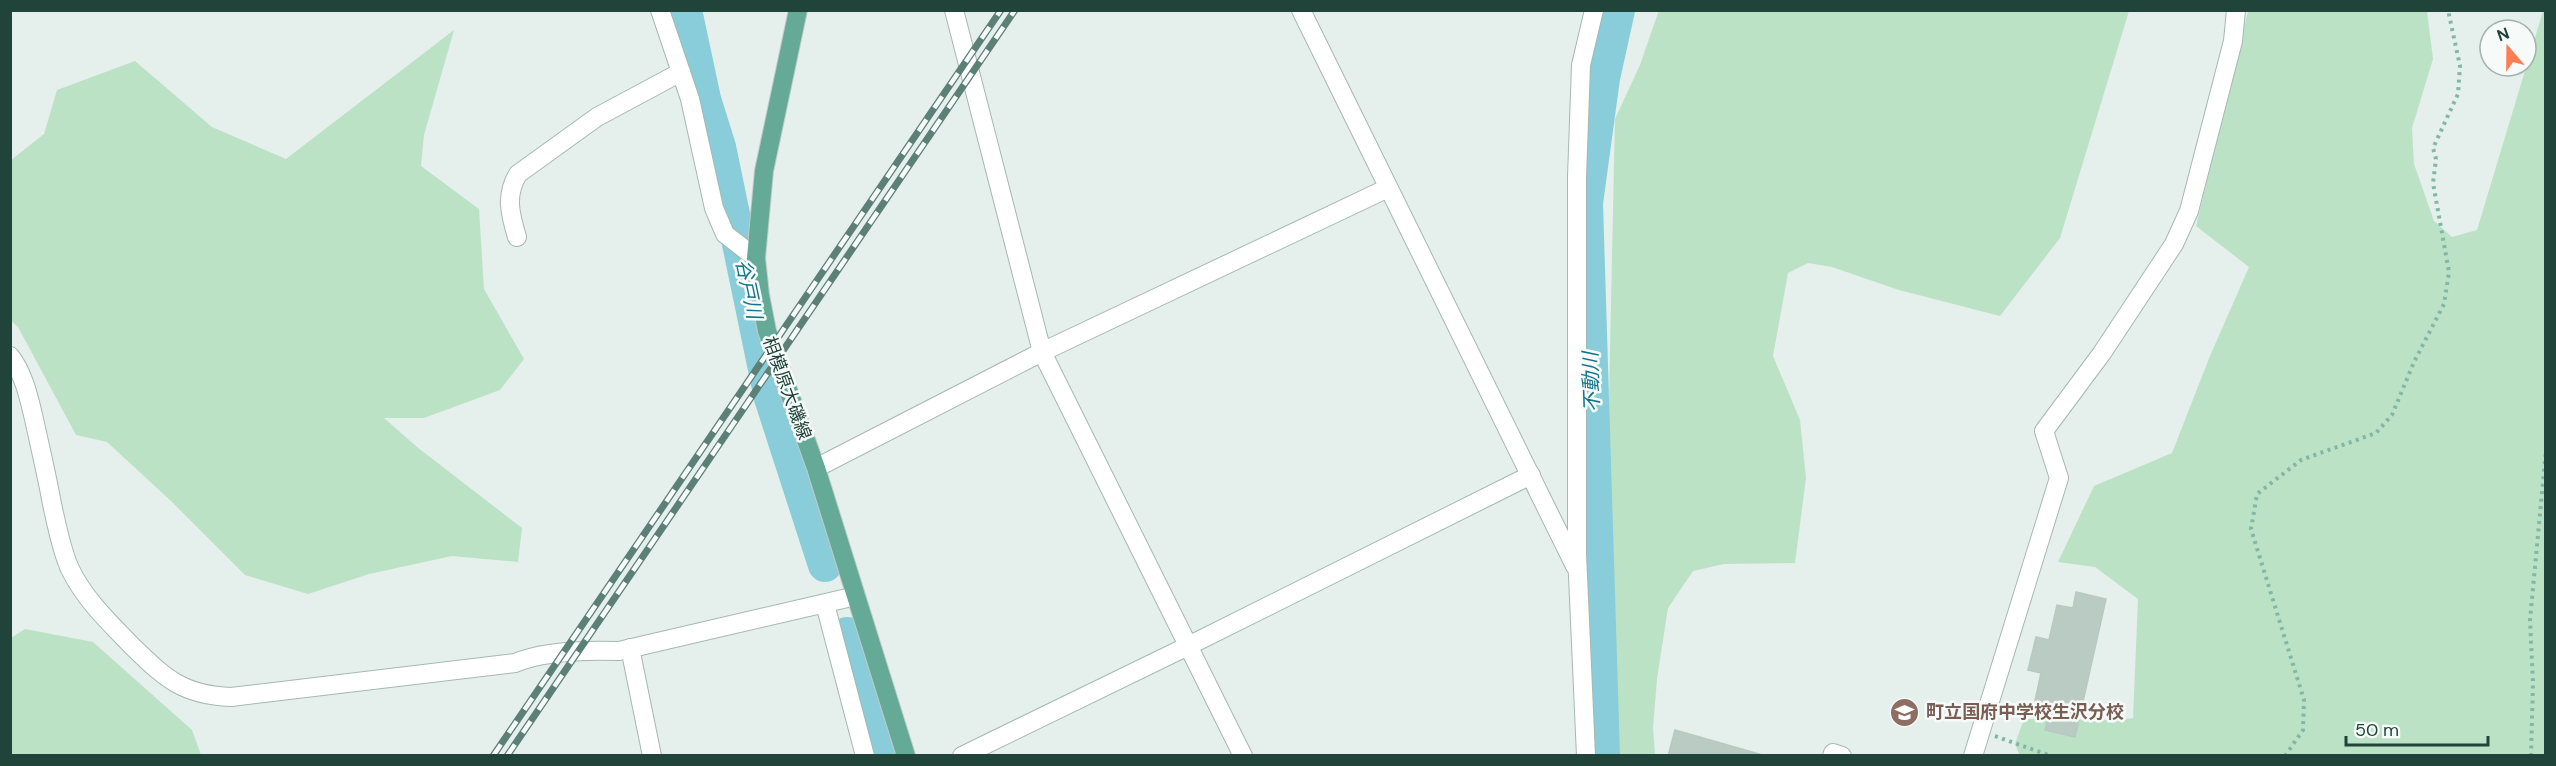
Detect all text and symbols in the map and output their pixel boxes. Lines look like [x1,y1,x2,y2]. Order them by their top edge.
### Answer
north arrow [2478,18,2538,78]
text: N [2494,23,2512,46]
water label: 谷戸川 [730,257,768,323]
street label: 相模原大磯線 [757,333,817,443]
water label: 不動川 [1577,350,1605,412]
school or university icon: 町立国府中学校生沢分校 [1889,696,1921,728]
place label: 町立国府中学校生沢分校 [1926,700,2124,724]
scale bar [2346,709,2488,747]
text: 50 m [2355,718,2399,742]

